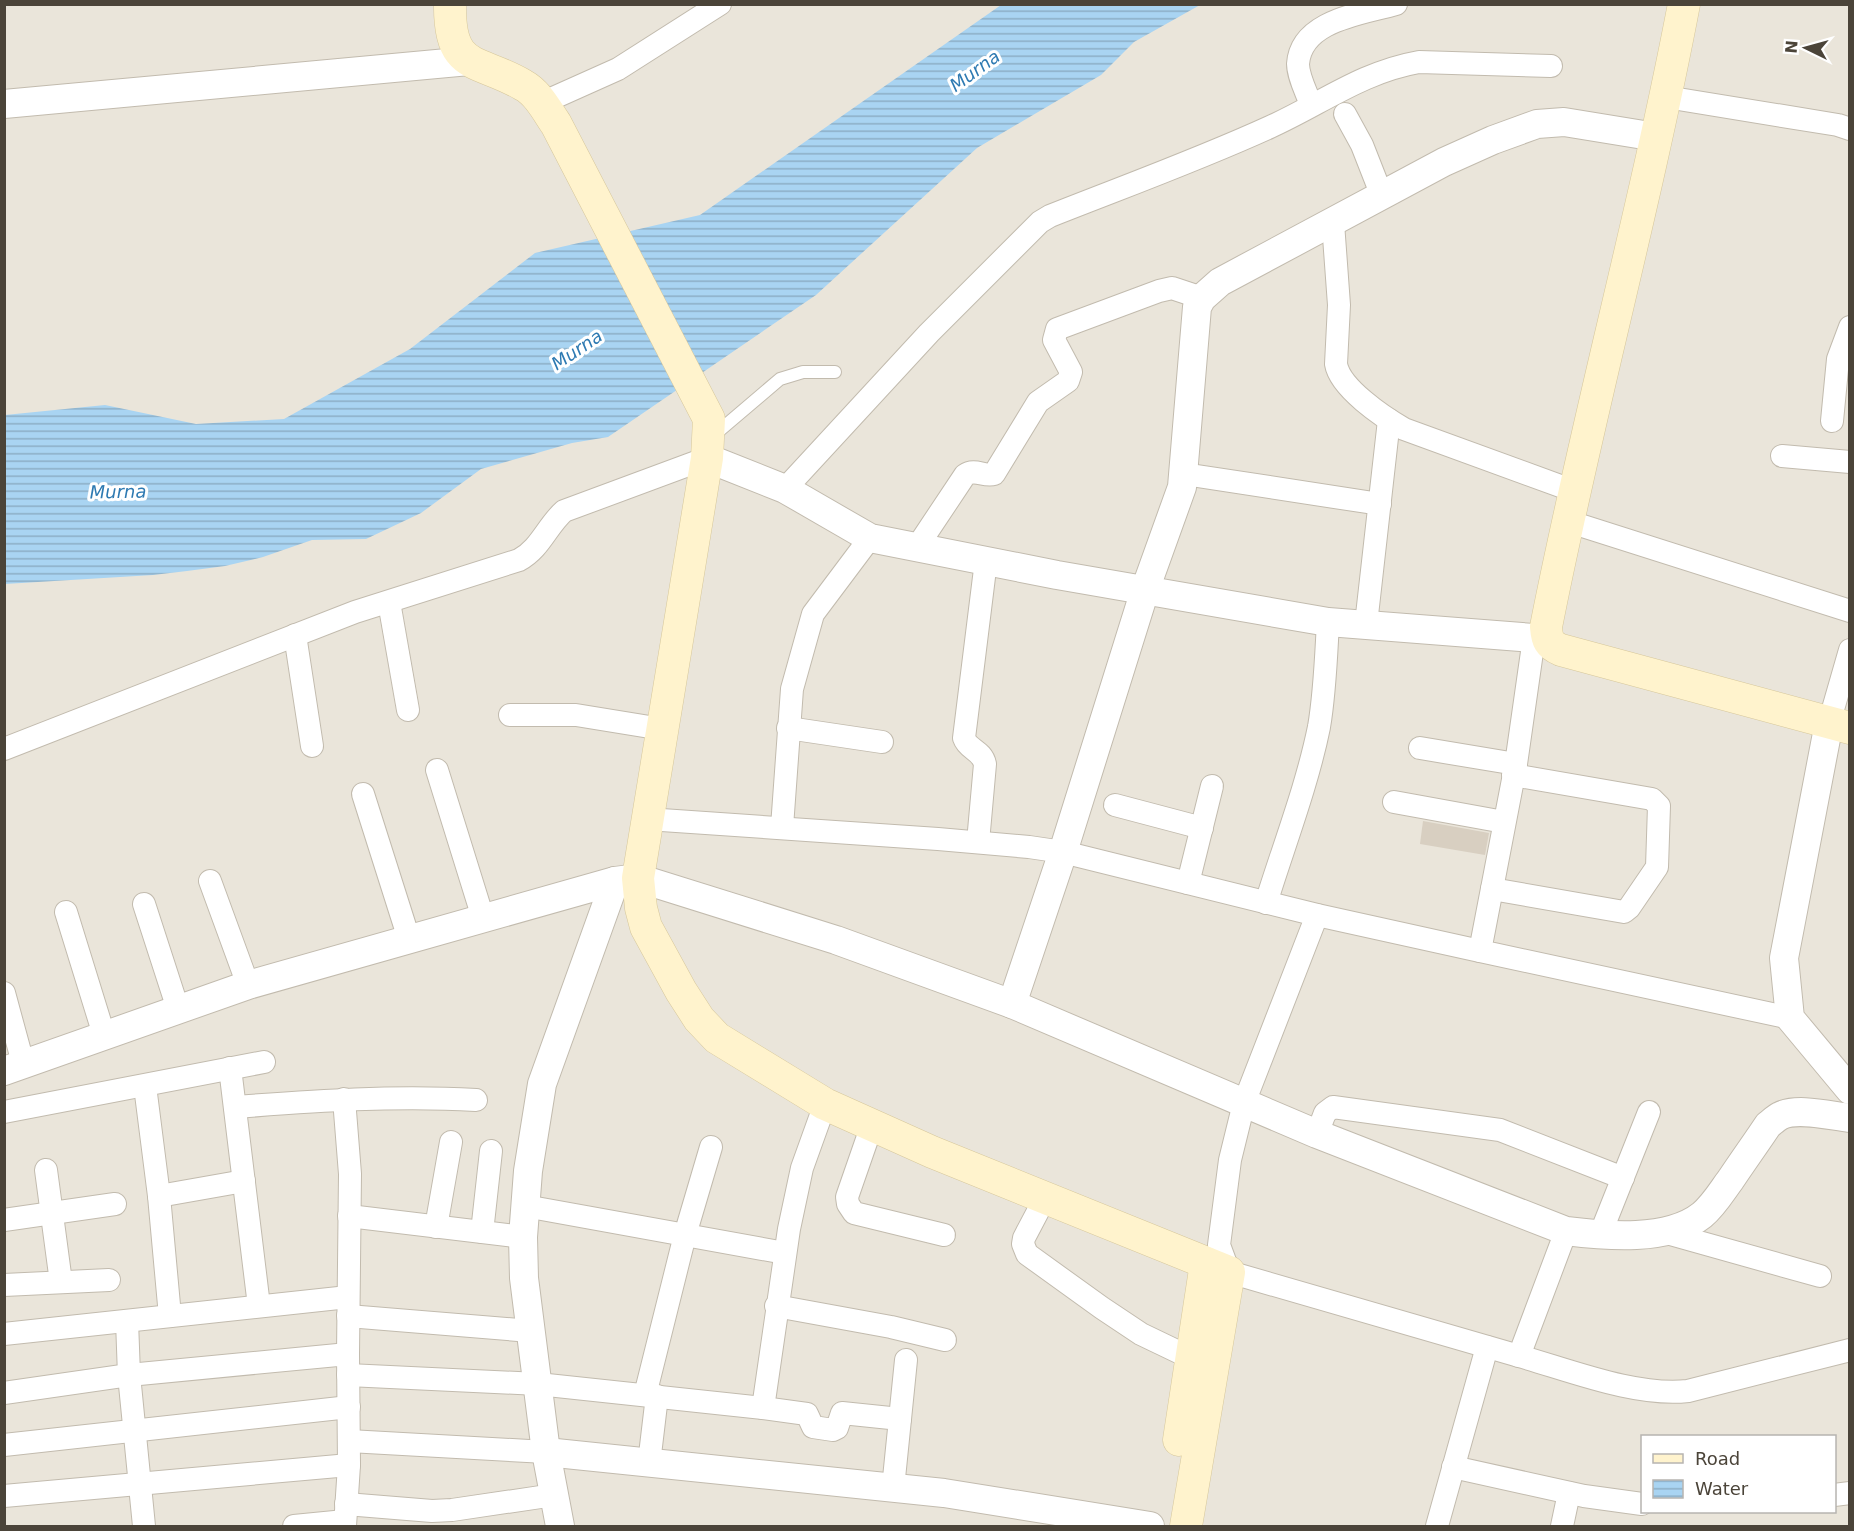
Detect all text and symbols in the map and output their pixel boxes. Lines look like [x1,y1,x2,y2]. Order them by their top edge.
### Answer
north arrow [1776,18,1836,78]
text: N [1782,39,1802,54]
water label: Murna [946,45,1004,96]
water label: Murna [547,325,606,374]
water label: Murna [89,481,147,502]
legend [1641,1435,1836,1513]
text: Road [1695,1448,1740,1469]
text: Water [1695,1478,1749,1499]

